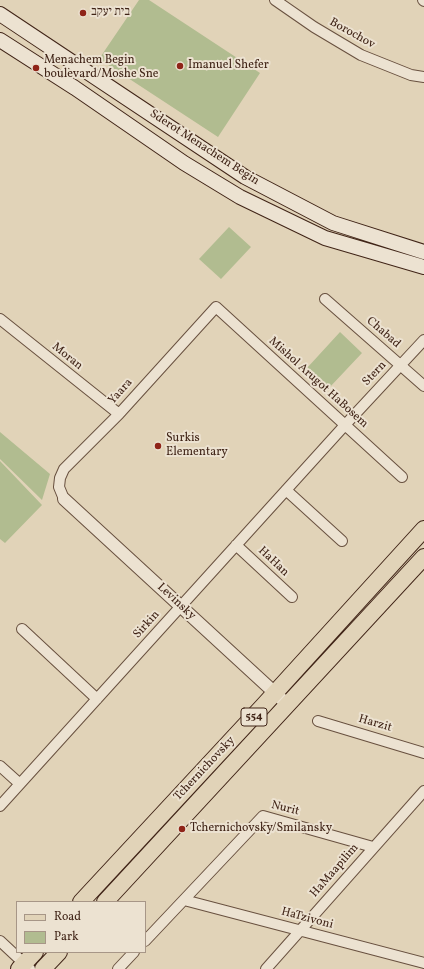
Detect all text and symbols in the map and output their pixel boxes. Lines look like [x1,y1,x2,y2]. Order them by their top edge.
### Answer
place label: בית יעקב [91,6,130,20]
marker: בית יעקב [78,8,88,18]
street label: Borochov [327,16,377,52]
place label: Menachem Begin boulevard/Moshe Sne [44,54,159,82]
place label: Imanuel Shefer [188,59,269,73]
marker: Imanuel Shefer [175,61,185,71]
marker: Menachem Begin boulevard/Moshe Sne [31,63,41,73]
street label: Sderot Menachem Begin [146,107,262,189]
street label: Chabad [363,314,403,352]
street label: Mishol Arugot HaBosem [265,334,371,432]
street label: Moran [49,340,85,374]
street label: Stern [360,359,390,389]
street label: Yaara [106,376,136,408]
place label: Surkis Elementary [166,432,228,460]
marker: Surkis Elementary [153,441,163,451]
street label: HaHan [254,544,292,580]
street label: Levinsky [154,581,198,623]
street label: Sirkin [131,608,163,642]
road number: 554 [241,708,267,726]
street label: Harzit [357,712,393,736]
street label: Tchernichovsky [171,734,239,804]
street label: Nurit [269,799,301,819]
place label: Tchernichovsky/Smilansky [190,822,332,836]
marker: Tchernichovsky/Smilansky [177,824,187,834]
street label: HaMaapilim [308,841,362,901]
legend [16,901,146,953]
street label: HaTzivoni [279,905,335,933]
text: Road [54,909,81,925]
text: Park [54,929,79,945]

